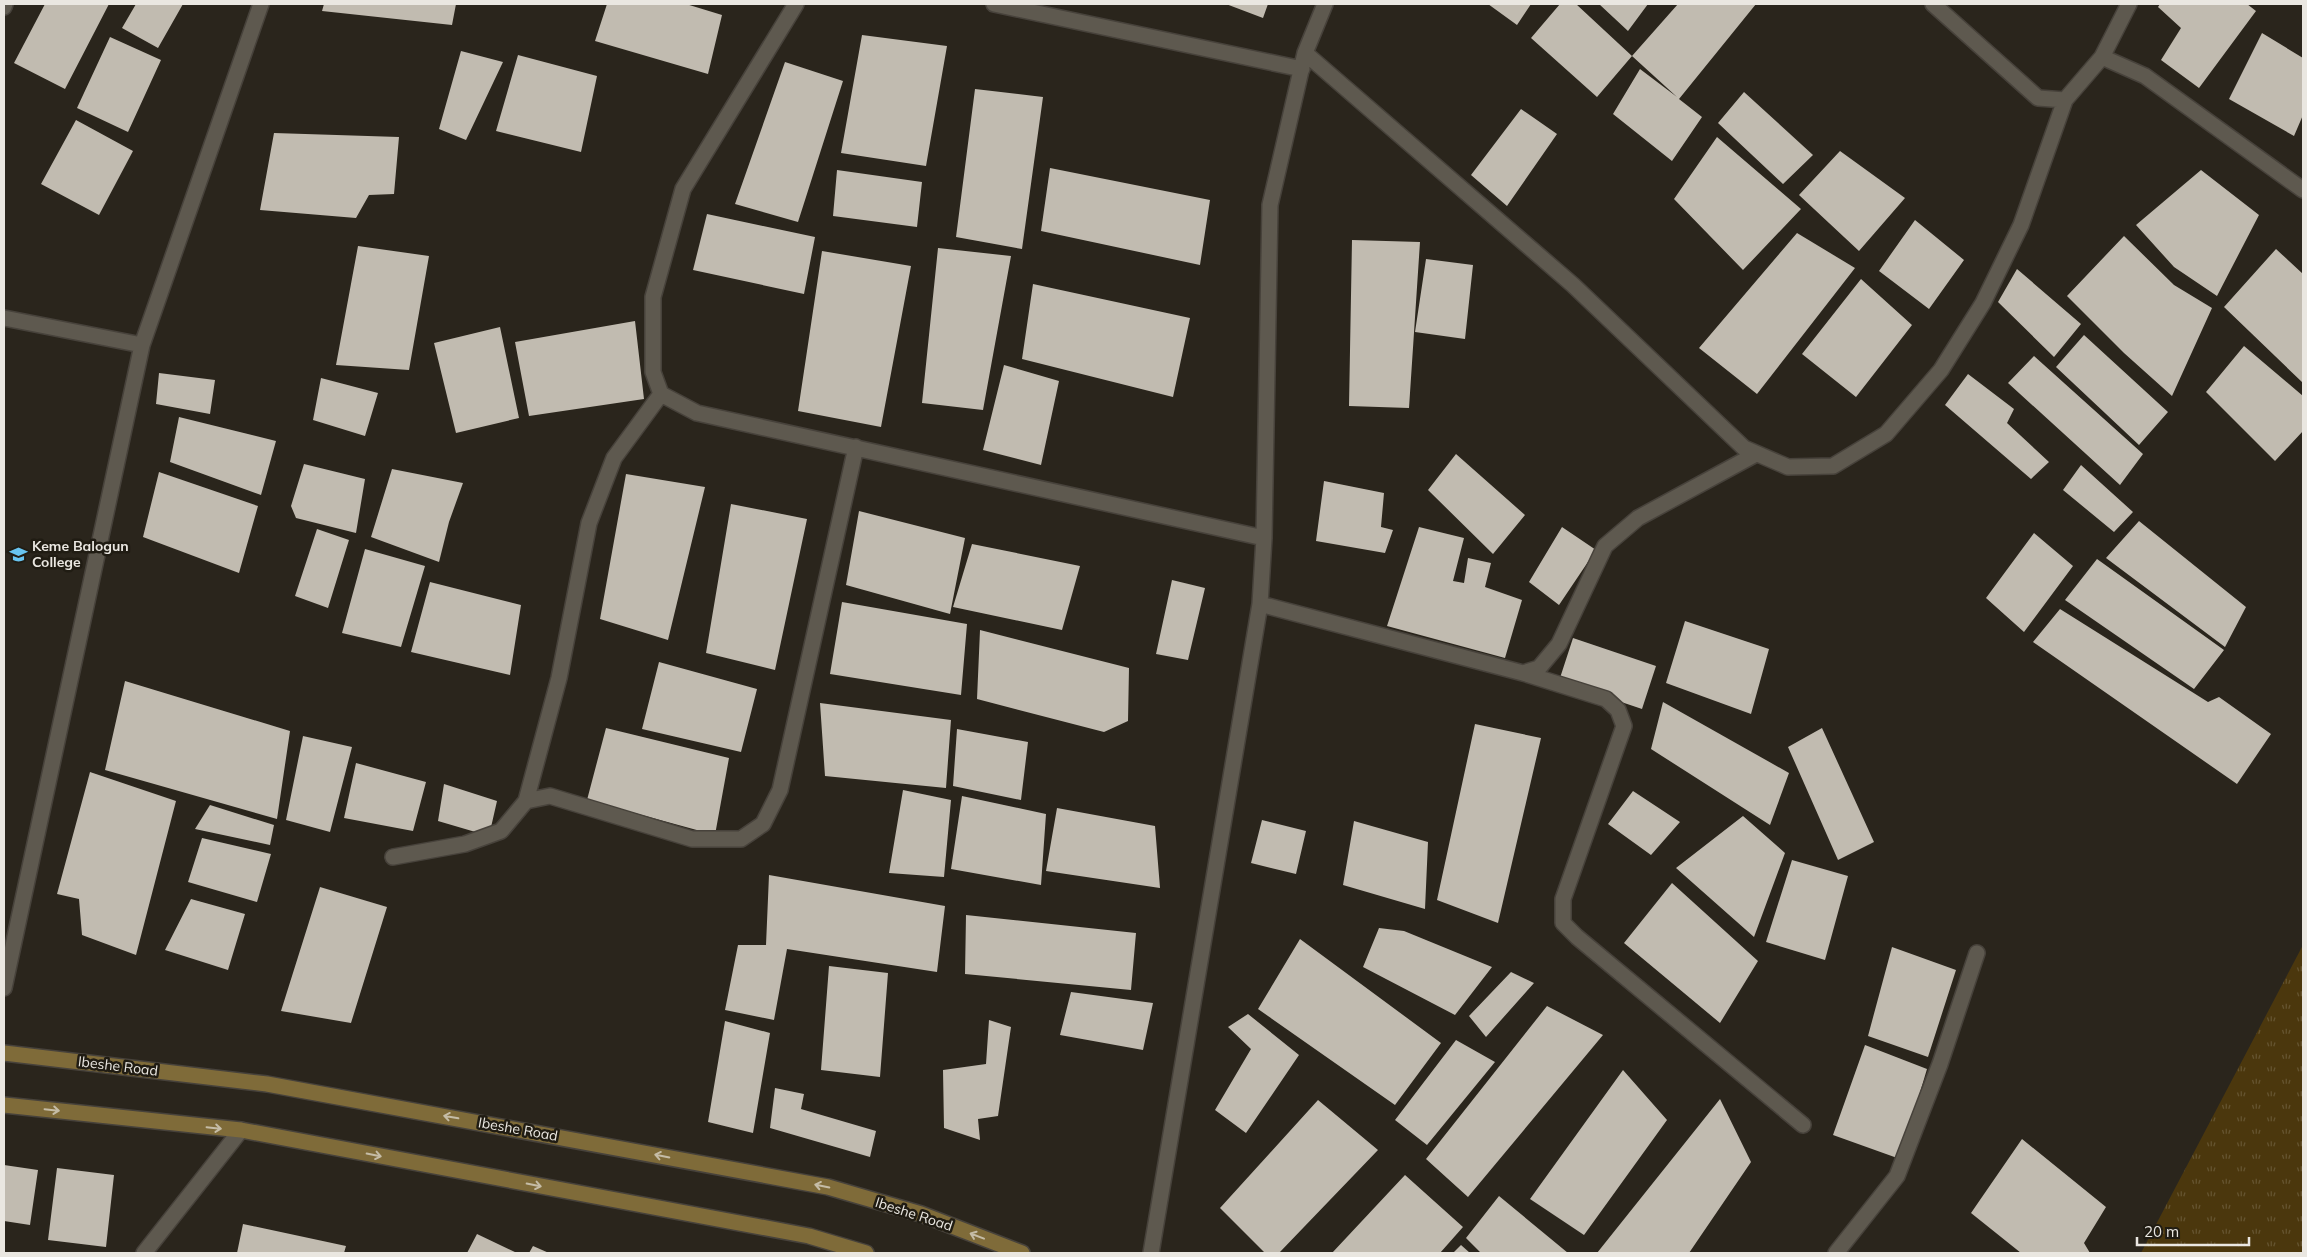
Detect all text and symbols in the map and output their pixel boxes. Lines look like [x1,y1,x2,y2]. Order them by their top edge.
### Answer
place label: Keme Balogun College [32,537,129,571]
school or university icon: Keme Balogun College [8,544,28,564]
street label: Ibeshe Road [77,1052,159,1080]
one-way arrow [44,1105,60,1115]
one-way arrow [443,1111,459,1121]
street label: Ibeshe Road [477,1113,559,1145]
one-way arrow [205,1123,221,1132]
one-way arrow [365,1151,381,1161]
one-way arrow [655,1151,671,1160]
one-way arrow [525,1181,541,1191]
one-way arrow [814,1181,830,1191]
street label: Ibeshe Road [873,1193,955,1235]
scale bar [2137,1214,2250,1246]
text: 20 m [2144,1222,2179,1241]
one-way arrow [969,1231,985,1240]

